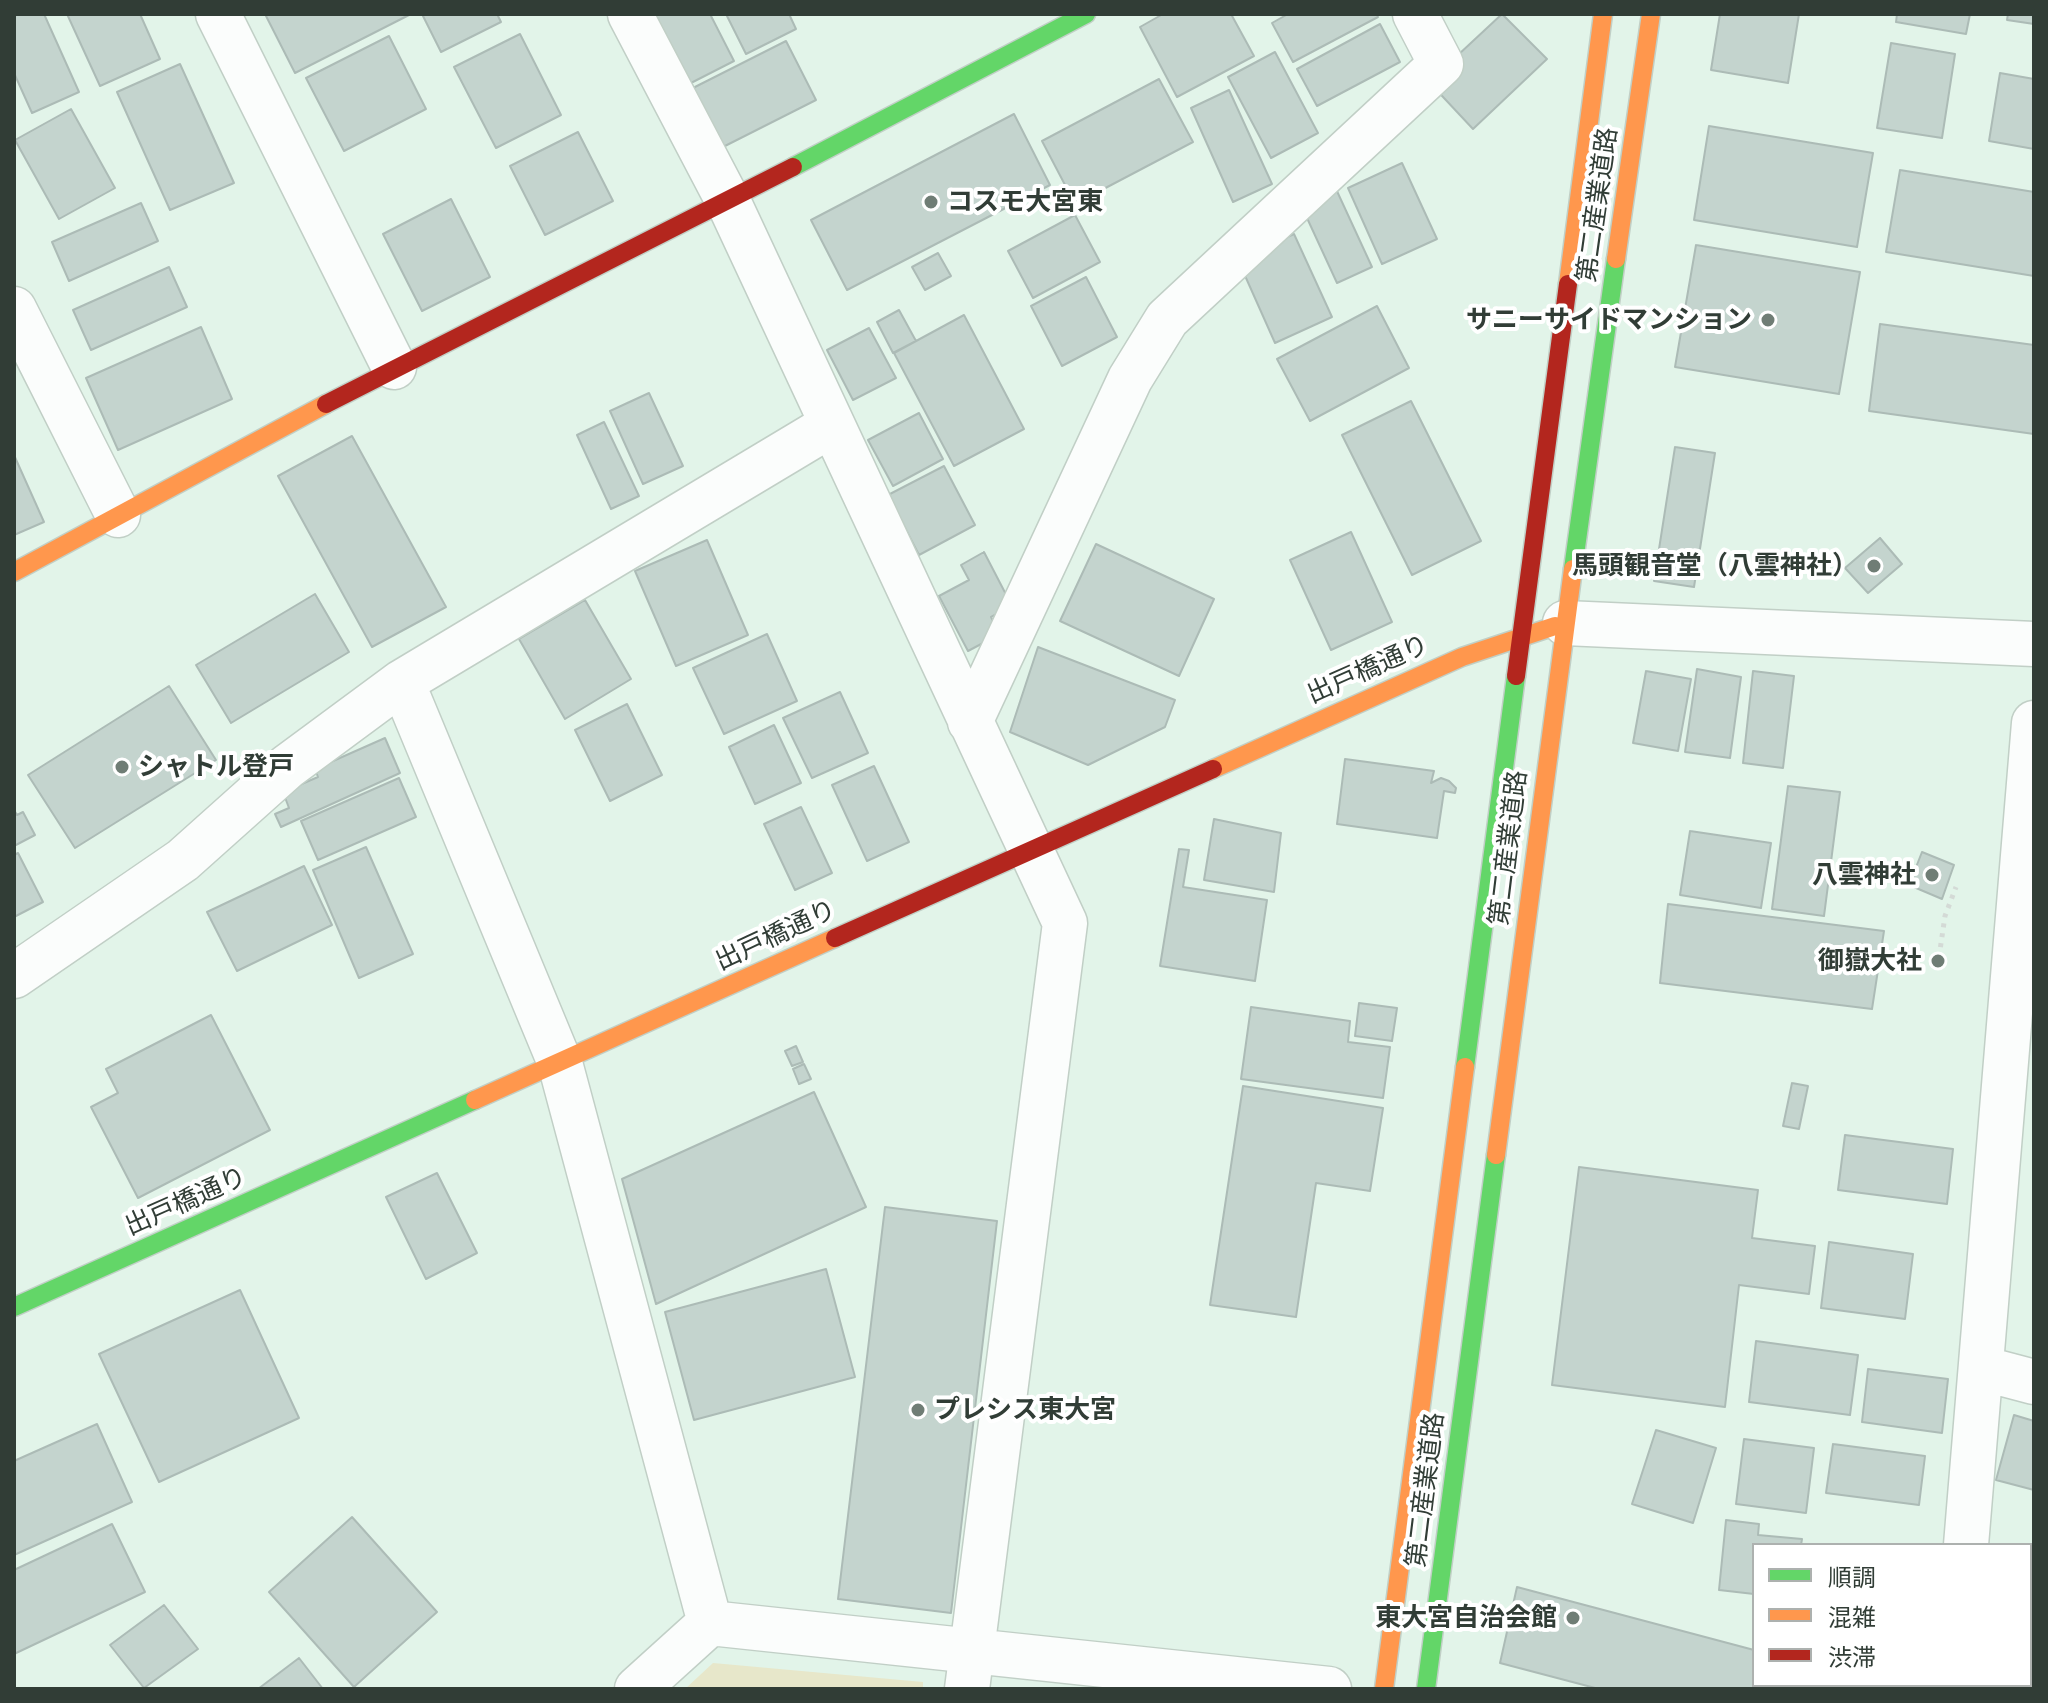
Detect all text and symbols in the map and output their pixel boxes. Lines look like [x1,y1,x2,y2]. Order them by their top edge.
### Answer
street label: 第二産業道路 [1572,126,1624,284]
place label: コスモ大宮東 [947,186,1103,218]
marker: コスモ大宮東 [922,193,940,211]
place label: サニーサイドマンション [1466,304,1752,336]
marker: サニーサイドマンション [1759,311,1777,329]
place label: 馬頭観音堂（八雲神社） [1572,550,1858,582]
marker: 馬頭観音堂（八雲神社） [1865,557,1883,575]
street label: 出戸橋通り [1302,629,1434,711]
place label: シャトル登戸 [138,751,294,783]
marker: シャトル登戸 [113,758,131,776]
street label: 第二産業道路 [1484,769,1534,927]
place label: 八雲神社 [1812,859,1916,891]
marker: 八雲神社 [1923,866,1941,884]
street label: 出戸橋通り [710,894,842,978]
place label: 御嶽大社 [1818,945,1922,977]
marker: 御嶽大社 [1929,952,1947,970]
street label: 出戸橋通り [120,1161,252,1243]
place label: プレシス東大宮 [934,1394,1116,1426]
marker: プレシス東大宮 [909,1401,927,1419]
street label: 第二産業道路 [1401,1411,1451,1569]
legend [1752,1543,2032,1687]
text: 順調 [1828,1564,1876,1592]
place label: 東大宮自治会館 [1375,1602,1557,1634]
text: 混雑 [1828,1604,1876,1632]
marker: 東大宮自治会館 [1564,1609,1582,1627]
text: 渋滞 [1828,1644,1876,1672]

